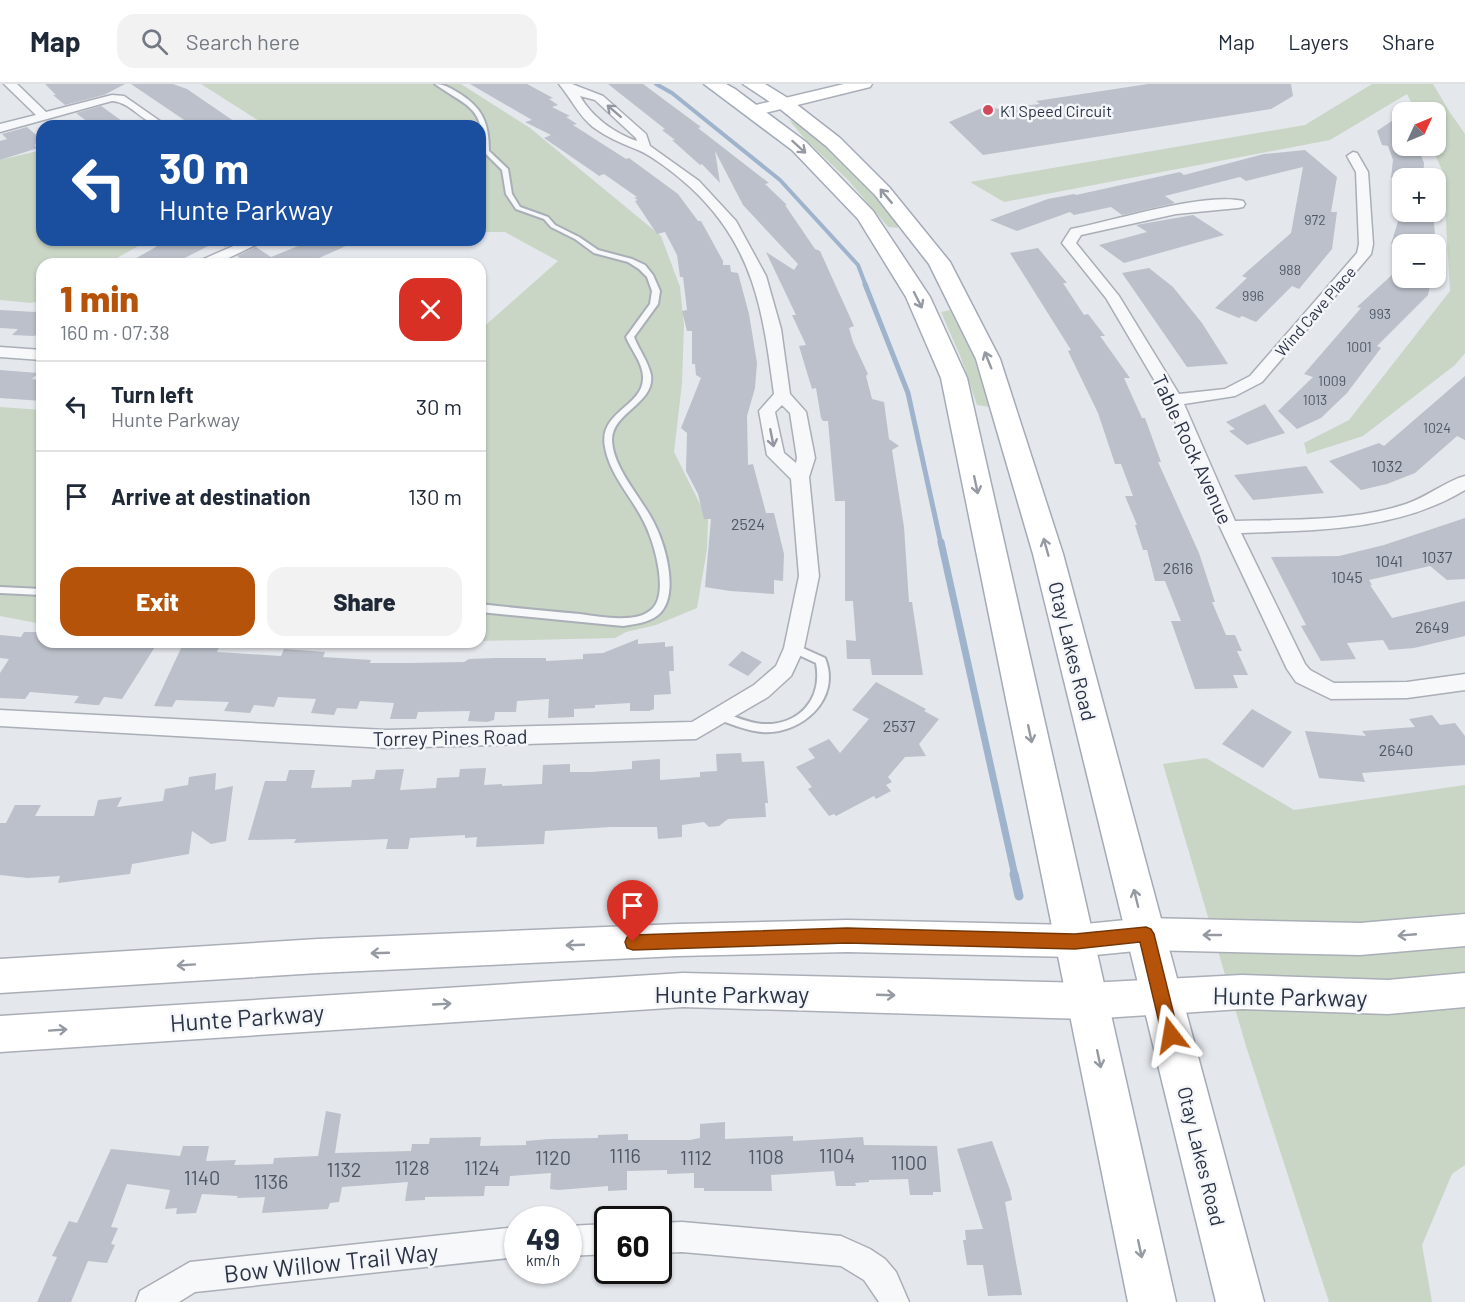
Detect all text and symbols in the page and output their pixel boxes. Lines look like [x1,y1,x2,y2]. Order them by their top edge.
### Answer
search box [117,14,537,68]
text: Map [30,24,81,58]
icon: search [138,25,171,58]
text: Search here [186,28,300,54]
text: Map [1218,29,1255,54]
text: Layers [1288,29,1349,54]
text: Share [1382,29,1435,54]
place label: K1 Speed Circuit [1000,101,1112,120]
north arrow [1392,102,1446,156]
map controls [1392,102,1446,288]
marker: K1 Speed Circuit [981,103,995,117]
one-way arrow [607,104,622,118]
one-way arrow [791,140,806,154]
text: 30 m [159,142,249,192]
icon: left [60,144,138,222]
button: + [1392,168,1446,222]
one-way arrow [879,188,892,204]
text: Hunte Parkway [159,193,333,225]
house number: 972 [1304,211,1326,228]
button: − [1392,234,1446,288]
house number: 988 [1279,261,1301,278]
street label: Wind Cave Place [1271,262,1359,360]
text: 1 min [60,276,139,319]
button: close [399,278,462,341]
house number: 996 [1242,287,1264,304]
one-way arrow [913,290,925,308]
house number: 993 [1369,305,1391,322]
text: 160 m · 07:38 [60,320,170,344]
house number: 1001 [1346,338,1372,355]
one-way arrow [982,352,993,370]
street label: Table Rock Avenue [1148,370,1238,528]
house number: 1009 [1318,372,1346,389]
text: Turn left [111,381,194,407]
icon: left [60,390,93,423]
house number: 1013 [1303,391,1327,408]
text: 30 m [416,393,462,419]
text: Hunte Parkway [111,407,240,431]
house number: 1024 [1423,419,1451,436]
one-way arrow [767,428,778,448]
house number: 1032 [1371,456,1403,475]
one-way arrow [971,474,982,494]
icon: arrive [60,480,93,513]
text: Arrive at destination [111,483,310,509]
text: 130 m [408,483,462,509]
house number: 2524 [731,514,765,533]
one-way arrow [1039,537,1051,556]
house number: 1037 [1422,547,1453,566]
house number: 1041 [1375,551,1403,570]
house number: 2616 [1163,558,1193,577]
button: Exit [60,567,255,636]
button: Share [267,567,462,636]
house number: 1045 [1331,567,1363,586]
street label: Otay Lakes Road [1044,579,1102,723]
house number: 2649 [1415,617,1449,636]
house number: 2537 [883,716,916,735]
street label: Torrey Pines Road [372,724,528,750]
one-way arrow [1024,724,1036,743]
house number: 2640 [1379,740,1413,759]
pin [607,880,658,942]
icon: arrive [616,889,649,922]
one-way arrow [1130,889,1142,908]
one-way arrow [1202,929,1222,941]
one-way arrow [1397,930,1417,941]
one-way arrow [566,939,586,950]
one-way arrow [371,948,391,959]
one-way arrow [176,960,196,971]
street label: Hunte Parkway [655,979,809,1008]
street label: Hunte Parkway [1212,980,1368,1012]
one-way arrow [875,989,895,1001]
street label: Hunte Parkway [169,997,325,1037]
one-way arrow [431,999,451,1010]
position arrow [1139,1003,1203,1067]
one-way arrow [48,1025,68,1036]
one-way arrow [1094,1049,1105,1068]
street label: Otay Lakes Road [1173,1084,1231,1228]
house number: 1116 [609,1143,641,1167]
house number: 1104 [819,1143,855,1167]
house number: 1108 [748,1144,784,1168]
house number: 1120 [535,1145,571,1169]
house number: 1112 [680,1145,712,1169]
house number: 1100 [891,1150,927,1174]
house number: 1128 [394,1155,430,1179]
house number: 1124 [464,1155,500,1179]
house number: 1132 [326,1157,362,1181]
house number: 1140 [184,1165,220,1189]
house number: 1136 [254,1169,288,1193]
speed limit sign: 60 [594,1206,672,1284]
text: 49 [526,1220,560,1256]
street label: Bow Willow Trail Way [222,1236,440,1288]
one-way arrow [1135,1239,1146,1259]
text: km/h [526,1251,560,1269]

